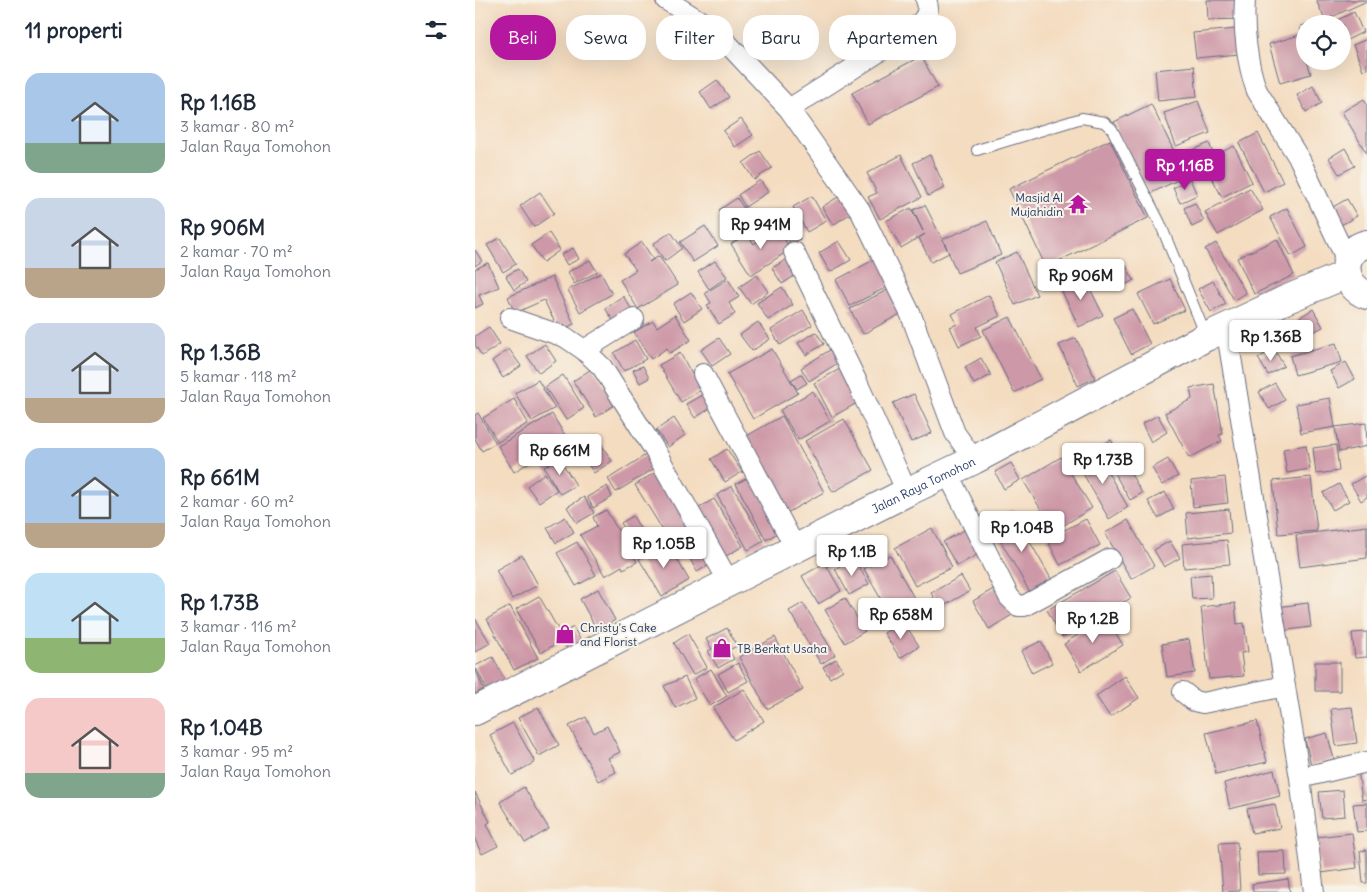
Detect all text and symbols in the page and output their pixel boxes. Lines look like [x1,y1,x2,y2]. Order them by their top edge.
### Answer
chip: Beli [490,15,556,60]
chip: Sewa [566,15,646,60]
chip: Filter [656,15,733,60]
chip: Baru [743,15,819,60]
chip: Apartemen [829,15,956,60]
map controls [1296,15,1351,70]
button: locate [1296,15,1351,70]
icon: filters [422,16,450,44]
text: 11 properti [25,17,122,44]
text: Rp 1.16B [180,89,256,116]
icon: home [65,93,125,153]
text: 3 kamar · 80 m² [180,116,295,136]
text: Jalan Raya Tomohon [180,136,331,156]
pin: Rp 1.16B [1133,148,1237,191]
text: Rp 1.16B [1156,155,1214,175]
place label: Masjid Al Mujahidin [1010,190,1063,219]
temple icon: Masjid Al Mujahidin [1067,193,1089,215]
pin: Rp 941M [715,208,807,250]
text: Rp 906M [180,214,265,241]
text: Rp 941M [731,214,791,234]
icon: home [65,218,125,278]
text: 2 kamar · 70 m² [180,241,293,261]
pin: Rp 906M [1035,258,1127,301]
text: Jalan Raya Tomohon [180,261,331,281]
text: Rp 906M [1048,265,1114,285]
pin: Rp 1.36B [1219,320,1323,362]
text: Rp 1.36B [1240,326,1302,346]
text: Rp 1.36B [180,339,261,366]
icon: home [65,343,125,403]
text: 5 kamar · 118 m² [180,366,297,386]
text: Jalan Raya Tomohon [180,386,331,406]
pin: Rp 661M [514,434,606,476]
text: Rp 661M [530,440,590,460]
pin: Rp 1.73B [1051,442,1155,485]
text: Rp 1.73B [1073,449,1133,469]
street label: Jalan Raya Tomohon [869,453,977,516]
text: Rp 661M [180,464,260,491]
icon: home [65,468,125,528]
text: 2 kamar · 60 m² [180,491,294,511]
pin: Rp 1.04B [970,510,1074,553]
text: Jalan Raya Tomohon [180,511,331,531]
text: Rp 1.04B [990,517,1054,537]
pin: Rp 1.05B [612,526,716,569]
text: Rp 1.05B [633,533,695,553]
pin: Rp 1.1B [806,534,898,577]
text: Rp 1.1B [828,541,876,561]
text: Rp 1.73B [180,589,259,616]
icon: home [65,593,125,653]
pin: Rp 658M [855,598,947,640]
pin: Rp 1.2B [1047,602,1139,644]
text: Rp 658M [869,604,933,624]
text: Rp 1.2B [1067,608,1119,628]
text: 3 kamar · 116 m² [180,616,297,636]
place label: Christy's Cake and Florist [580,620,656,649]
shop icon: Christy's Cake and Florist [554,623,576,645]
text: Jalan Raya Tomohon [180,636,331,656]
shop icon: TB Berkat Usaha [711,637,733,659]
place label: TB Berkat Usaha [737,641,827,656]
text: Rp 1.04B [180,714,263,741]
icon: home [65,718,125,778]
text: 3 kamar · 95 m² [180,741,293,761]
text: Jalan Raya Tomohon [180,761,331,781]

